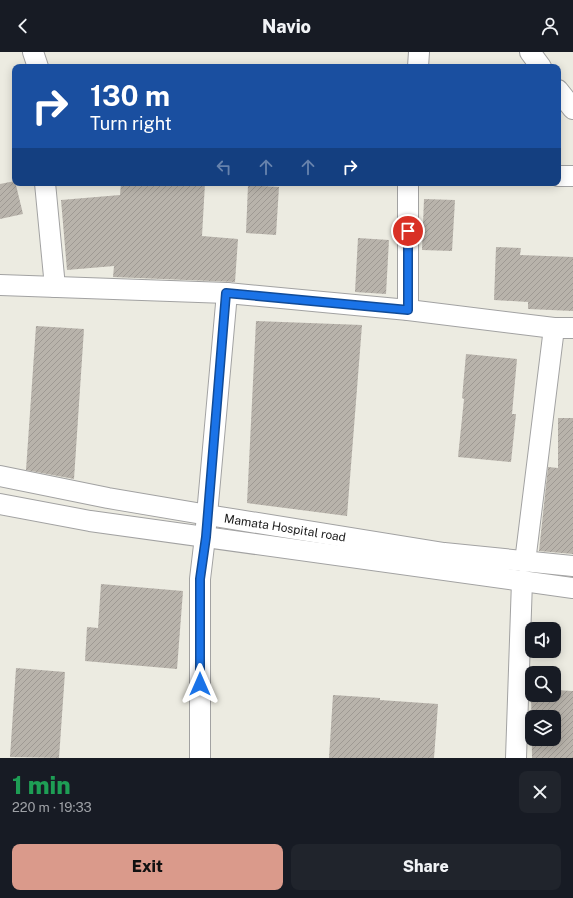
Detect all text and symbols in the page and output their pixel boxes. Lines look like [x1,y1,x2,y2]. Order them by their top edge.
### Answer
icon: back [12,15,34,37]
icon: person [539,15,561,37]
text: Navio [262,16,311,37]
text: 130 m [90,79,170,112]
icon: right [24,80,76,132]
text: Turn right [90,113,172,134]
icon: left [213,156,235,178]
icon: ahead [255,156,277,178]
icon: ahead [297,156,319,178]
icon: right [339,156,361,178]
pin [391,214,425,248]
icon: arrive [397,220,419,242]
street label: Mamata Hospital road [223,511,347,545]
map controls [525,622,561,746]
button: sound [525,622,561,658]
position arrow [179,663,221,705]
button: search [525,666,561,702]
button: layers [525,710,561,746]
text: 1 min [12,771,71,799]
button: close [519,771,561,813]
text: 220 m · 19:33 [12,800,92,815]
button: Exit [12,844,283,890]
button: Share [291,844,561,890]

